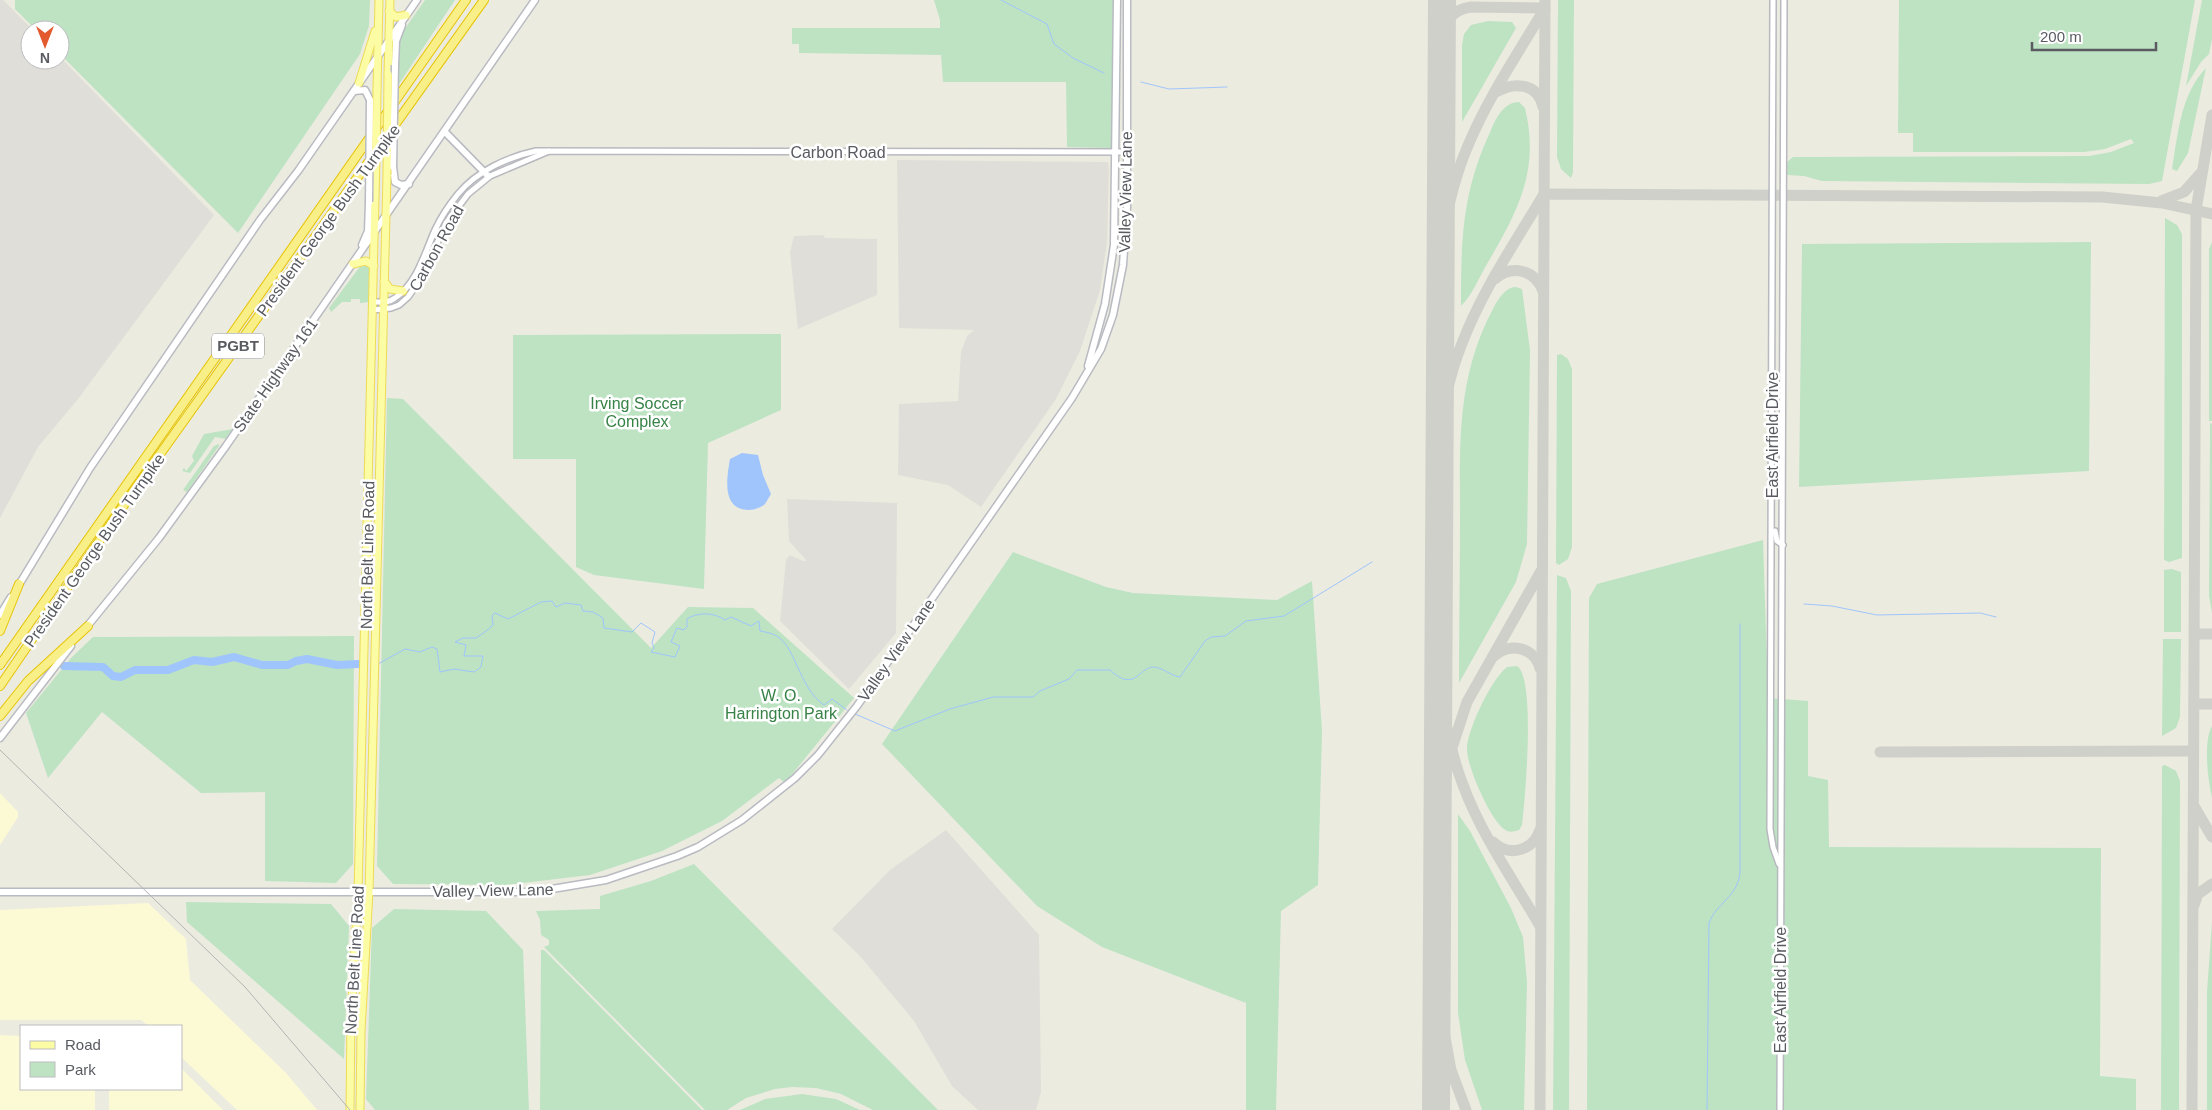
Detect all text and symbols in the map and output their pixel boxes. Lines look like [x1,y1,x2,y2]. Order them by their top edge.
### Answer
north arrow [20,20,70,70]
scale bar [2032,20,2156,52]
text: 200 m [2040,28,2082,45]
text: N [40,50,50,66]
street label: President George Bush Turnpike [253,121,404,319]
street label: Valley View Lane [1116,131,1135,253]
street label: Carbon Road [790,144,886,161]
street label: Carbon Road [406,203,467,294]
street label: State Highway 161 [230,315,321,435]
road number: PGBT [212,334,264,358]
street label: East Airfield Drive [1764,372,1781,498]
park label: Irving Soccer Complex [590,395,684,430]
street label: President George Bush Turnpike [21,450,168,650]
street label: North Belt Line Road [358,481,377,629]
street label: Valley View Lane [855,596,938,705]
park label: W. O. Harrington Park [725,687,838,722]
street label: Valley View Lane [432,881,554,900]
street label: North Belt Line Road [342,885,367,1035]
street label: East Airfield Drive [1772,927,1789,1053]
legend [20,1025,182,1090]
text: Road [65,1036,101,1053]
text: Park [65,1061,96,1078]

